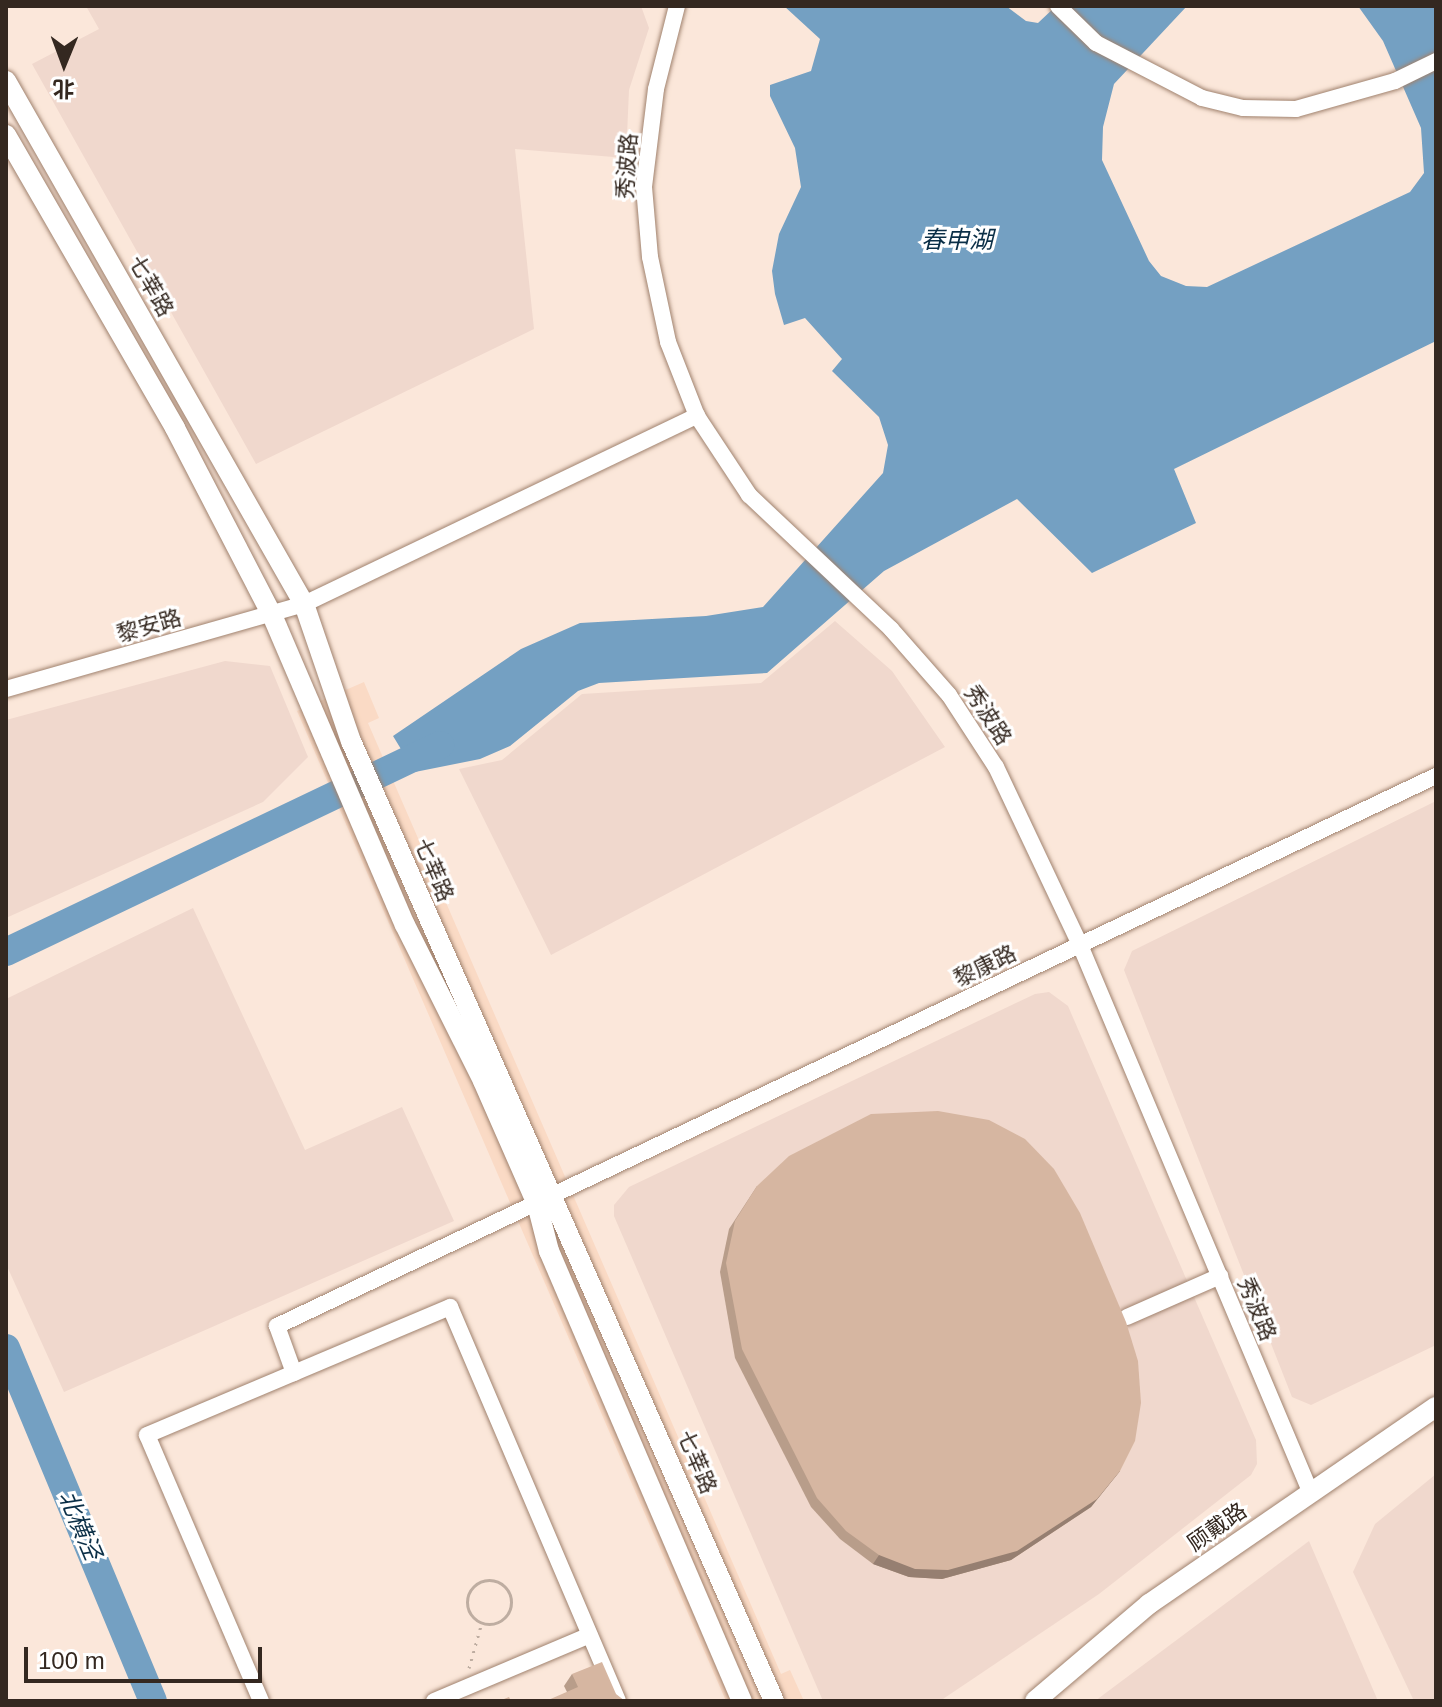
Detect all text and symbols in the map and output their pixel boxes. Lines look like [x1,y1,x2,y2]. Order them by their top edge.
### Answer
north arrow [24,24,104,104]
text: 北 [52,76,75,101]
street label: 秀波路 [612,132,642,200]
water label: 春申湖 [921,226,993,254]
street label: 七莘路 [123,251,179,321]
street label: 黎安路 [114,604,184,648]
street label: 秀波路 [959,680,1017,750]
street label: 七莘路 [409,834,459,906]
street label: 黎康路 [950,940,1020,992]
street label: 秀波路 [1232,1273,1282,1345]
street label: 七莘路 [672,1426,722,1498]
water label: 北横泾 [53,1486,107,1564]
street label: 顾戴路 [1182,1497,1252,1557]
scale bar [28,1631,266,1681]
text: 100 m [38,1647,105,1674]

